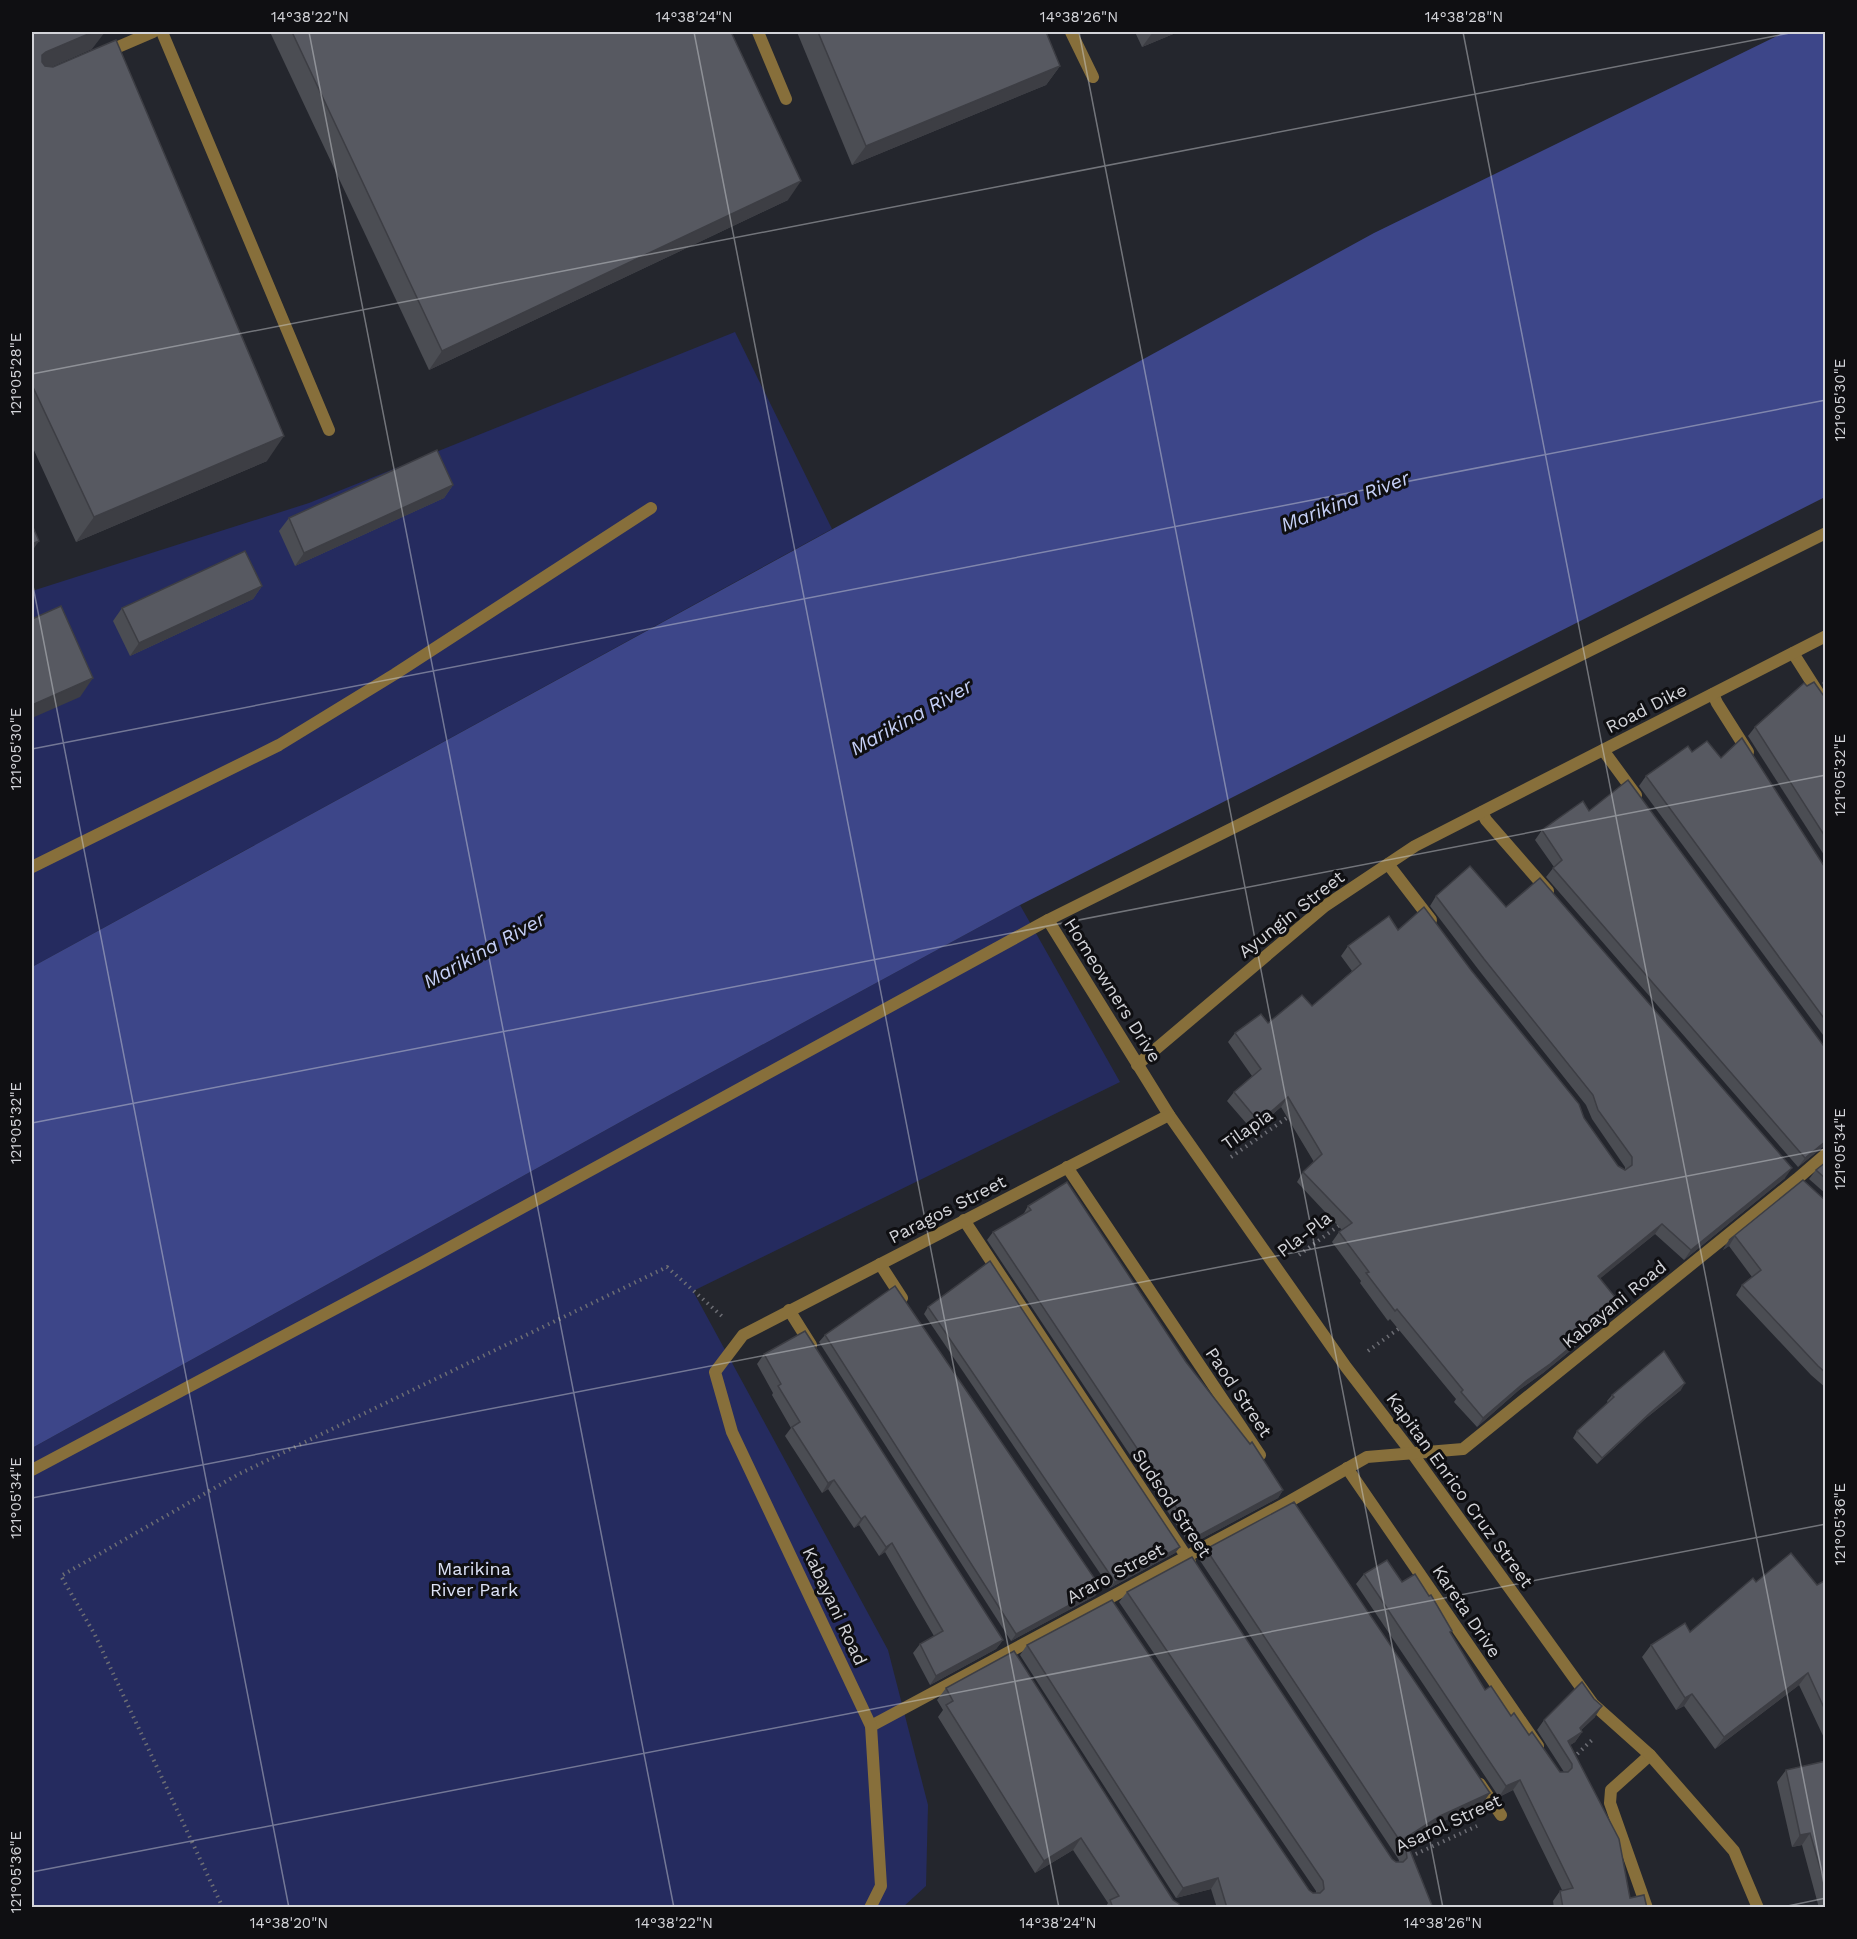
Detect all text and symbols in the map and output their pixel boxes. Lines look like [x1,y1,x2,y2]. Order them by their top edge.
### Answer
text: 14°38'22"N [271,8,349,26]
text: 14°38'24"N [655,8,733,26]
text: 14°38'26"N [1040,8,1118,26]
text: 14°38'28"N [1425,8,1503,26]
text: 121°05'28"E [7,333,25,415]
text: 121°05'30"E [1831,359,1849,441]
water label: Marikina River [1277,465,1414,537]
water label: Marikina River [846,673,977,760]
street label: Road Dike [1602,679,1690,737]
text: 121°05'30"E [7,708,25,790]
text: 121°05'32"E [1831,734,1849,816]
street label: Ayungin Street [1234,866,1348,962]
water label: Marikina River [419,906,550,993]
street label: Homeowners Drive [1060,914,1166,1066]
text: 121°05'32"E [7,1082,25,1164]
street label: Tilapia [1217,1104,1277,1154]
text: 121°05'34"E [1831,1108,1849,1190]
street label: Paragos Street [885,1170,1009,1248]
street label: Pla-Pla [1273,1207,1335,1261]
street label: Kabayani Road [1558,1256,1670,1352]
street label: Paod Street [1201,1343,1277,1441]
street label: Kapitan Enrico Cruz Street [1382,1389,1538,1592]
street label: Sudsod Street [1128,1445,1216,1561]
text: 121°05'34"E [7,1457,25,1539]
text: 121°05'36"E [1831,1483,1849,1565]
street label: Araro Street [1063,1538,1168,1607]
street label: Kabayani Road [798,1544,872,1668]
park label: Marikina River Park [430,1558,518,1600]
street label: Kareta Drive [1428,1561,1506,1661]
street label: Asarol Street [1392,1789,1505,1857]
text: 121°05'36"E [7,1831,25,1913]
text: 14°38'20"N [250,1914,328,1932]
text: 14°38'22"N [635,1914,713,1932]
text: 14°38'24"N [1019,1914,1097,1932]
text: 14°38'26"N [1404,1914,1482,1932]

